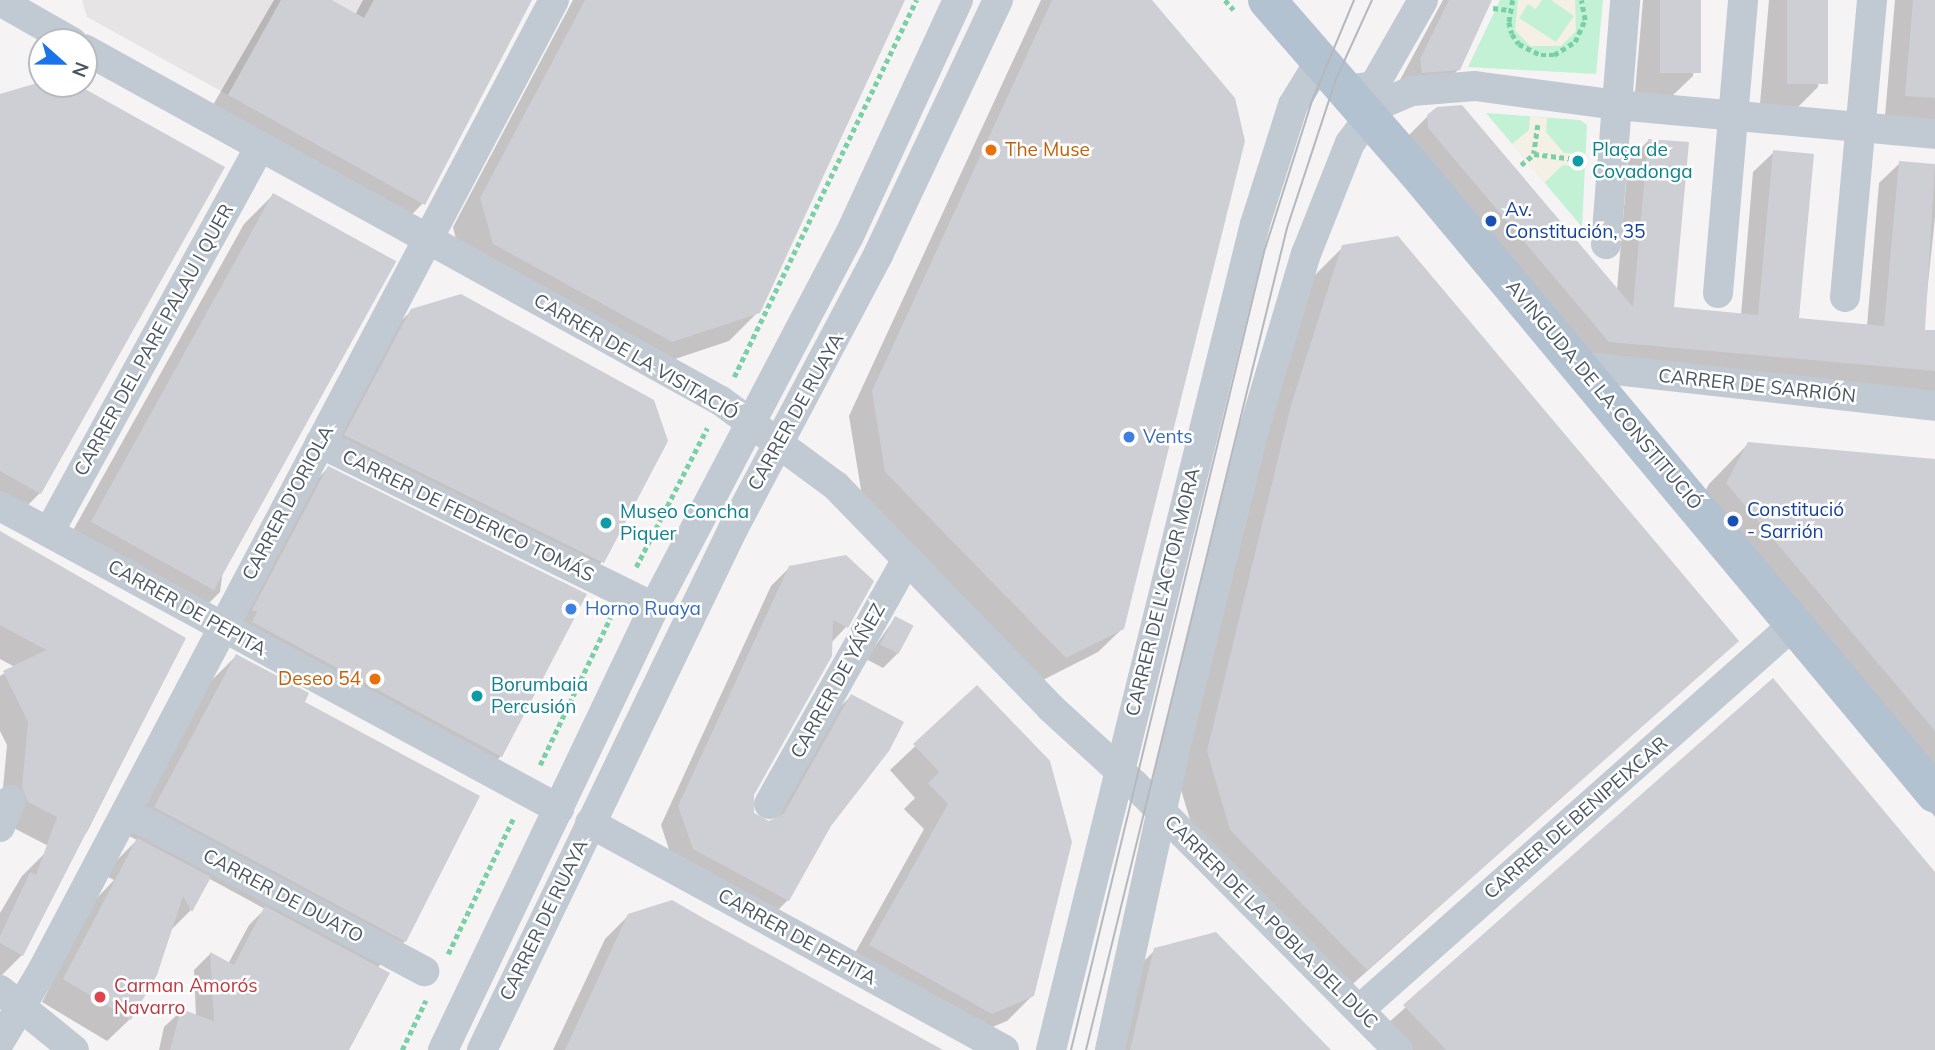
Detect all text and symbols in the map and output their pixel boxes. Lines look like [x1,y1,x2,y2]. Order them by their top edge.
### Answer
north arrow [28,28,98,98]
text: N [67,59,95,81]
place label: The Muse [1005,139,1090,161]
place label: Plaça de Covadonga [1592,139,1693,183]
marker: The Muse [983,142,999,158]
marker: Plaça de Covadonga [1570,153,1586,169]
place label: Av. Constitución, 35 [1505,199,1645,243]
street label: CARRER DEL PARE PALAU I QUER [69,200,239,480]
marker: Av. Constitución, 35 [1483,213,1499,229]
street label: AVINGUDA DE LA CONSTITUCIÓ [1501,276,1707,514]
street label: CARRER DE LA VISITACIÓ [530,289,742,425]
street label: CARRER DE RUAYA [743,329,849,495]
street label: CARRER DE SARRIÓN [1657,364,1857,408]
street label: CARRER D'ORIOLA [238,422,338,584]
place label: Vents [1143,426,1193,448]
marker: Vents [1121,429,1137,445]
street label: CARRER DE FEDERICO TOMÁS [338,445,598,587]
street label: CARRER DE L'ACTOR MORA [1121,466,1205,718]
place label: Constitució - Sarrión [1747,499,1844,543]
place label: Museo Concha Piquer [620,501,749,545]
marker: Constitució - Sarrión [1725,513,1741,529]
marker: Museo Concha Piquer [598,515,614,531]
street label: CARRER DE PEPITA [104,555,270,661]
place label: Horno Ruaya [585,598,701,620]
street label: CARRER DE YÁÑEZ [786,600,890,762]
marker: Horno Ruaya [563,601,579,617]
place label: Deseo 54 [278,668,361,690]
marker: Deseo 54 [367,671,383,687]
place label: Borumbaia Percusión [491,674,588,718]
marker: Borumbaia Percusión [469,688,485,704]
street label: CARRER DE BENIPEIXCAR [1480,732,1672,904]
street label: CARRER DE LA POBLA DEL DUC [1160,811,1382,1033]
street label: CARRER DE RUAYA [495,836,593,1004]
street label: CARRER DE DUATO [199,844,367,948]
street label: CARRER DE PEPITA [714,884,880,990]
place label: Carman Amorós Navarro [114,975,258,1019]
marker: Carman Amorós Navarro [92,989,108,1005]

